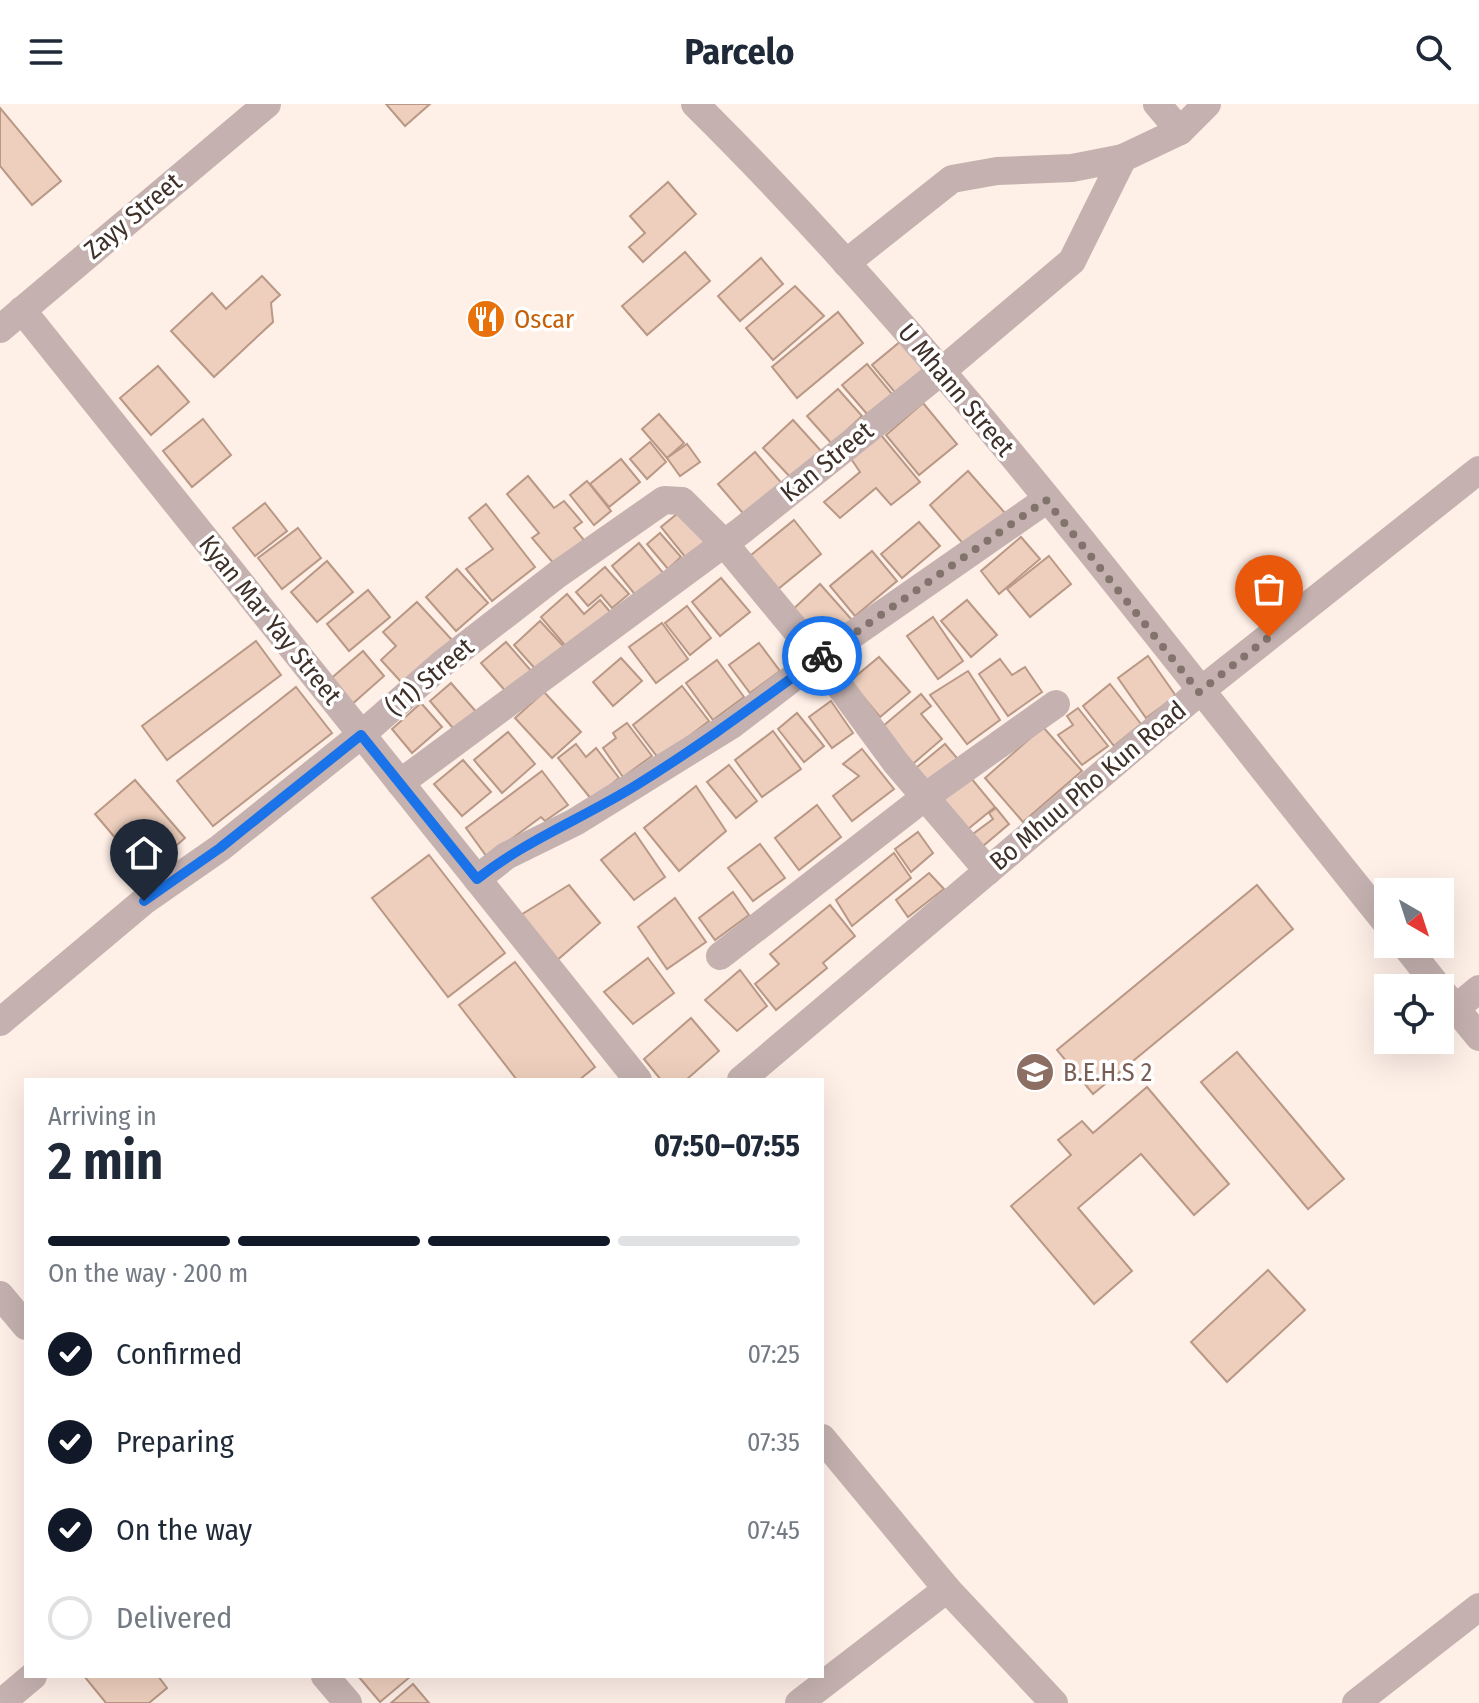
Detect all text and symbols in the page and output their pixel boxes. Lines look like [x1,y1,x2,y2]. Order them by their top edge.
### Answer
icon: menu [24,30,68,74]
text: Parcelo [684,30,795,74]
icon: search [1411,30,1455,74]
street label: Zayy Street [78,166,188,266]
restaurant icon: Oscar [465,298,507,340]
place label: Oscar [514,304,574,335]
street label: U Mhann Street [891,317,1021,463]
street label: Kan Street [774,415,880,509]
street label: Kyan Mar Yay Street [192,529,348,711]
pin [1235,555,1303,637]
icon: bag [1247,567,1291,611]
courier [782,616,862,696]
street label: (11) Street [380,631,480,723]
icon: bike [800,634,844,678]
street label: Bo Mhuu Pho Kun Road [983,695,1193,877]
pin [110,819,178,901]
icon: home [122,831,166,875]
north arrow [1374,878,1454,958]
map controls [1374,878,1454,1054]
button: locate [1374,974,1454,1054]
school or university icon: B.E.H.S 2 [1014,1051,1056,1093]
place label: B.E.H.S 2 [1063,1057,1152,1088]
text: Arriving in [48,1101,157,1132]
text: 07:50–07:55 [654,1128,800,1164]
text: 2 min [48,1130,163,1193]
text: On the way · 200 m [48,1258,248,1289]
icon: check [48,1332,92,1376]
text: Confirmed [116,1336,242,1372]
text: 07:25 [747,1339,800,1370]
icon: check [48,1420,92,1464]
text: Preparing [116,1424,234,1460]
text: 07:35 [747,1427,800,1458]
icon: check [48,1508,92,1552]
text: On the way [116,1512,252,1548]
text: 07:45 [747,1515,800,1546]
text: Delivered [116,1600,232,1636]

